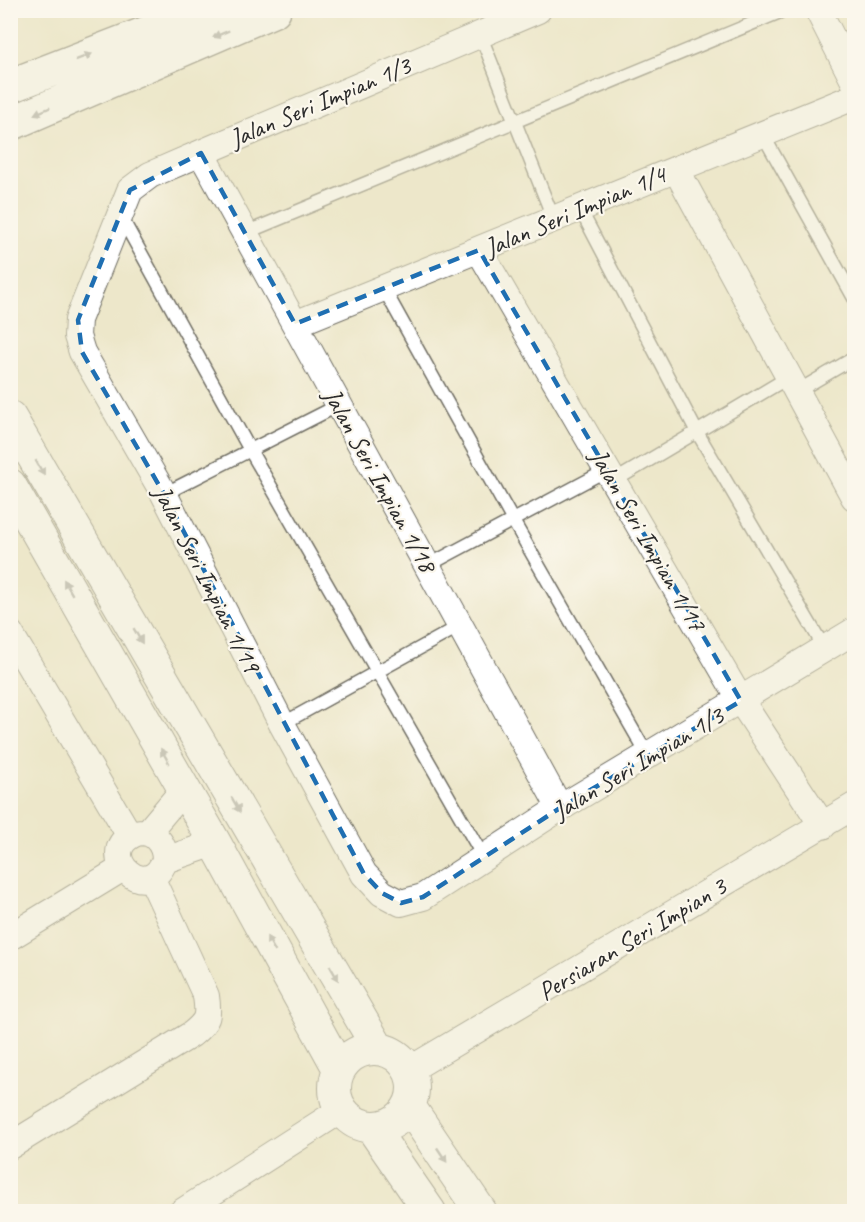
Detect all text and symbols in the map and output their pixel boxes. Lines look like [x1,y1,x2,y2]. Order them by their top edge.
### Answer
one-way arrow [212,29,229,38]
street label: Jalan Seri Impian 1/3 [223,48,418,156]
one-way arrow [76,52,94,62]
one-way arrow [32,106,50,116]
street label: Jalan Seri Impian 1/4 [478,157,673,265]
street label: Jalan Seri Impian 1/18 [315,380,445,580]
street label: Jalan Seri Impian 1/17 [581,441,714,638]
one-way arrow [35,460,45,477]
street label: Jalan Seri Impian 1/19 [145,478,269,680]
one-way arrow [64,578,74,595]
one-way arrow [133,628,143,645]
street label: Jalan Seri Impian 1/3 [545,698,732,828]
one-way arrow [160,747,170,764]
one-way arrow [231,797,241,814]
street label: Persiaran Seri Impian 3 [532,869,734,1008]
one-way arrow [266,935,276,952]
one-way arrow [329,965,339,982]
one-way arrow [436,1146,448,1162]

